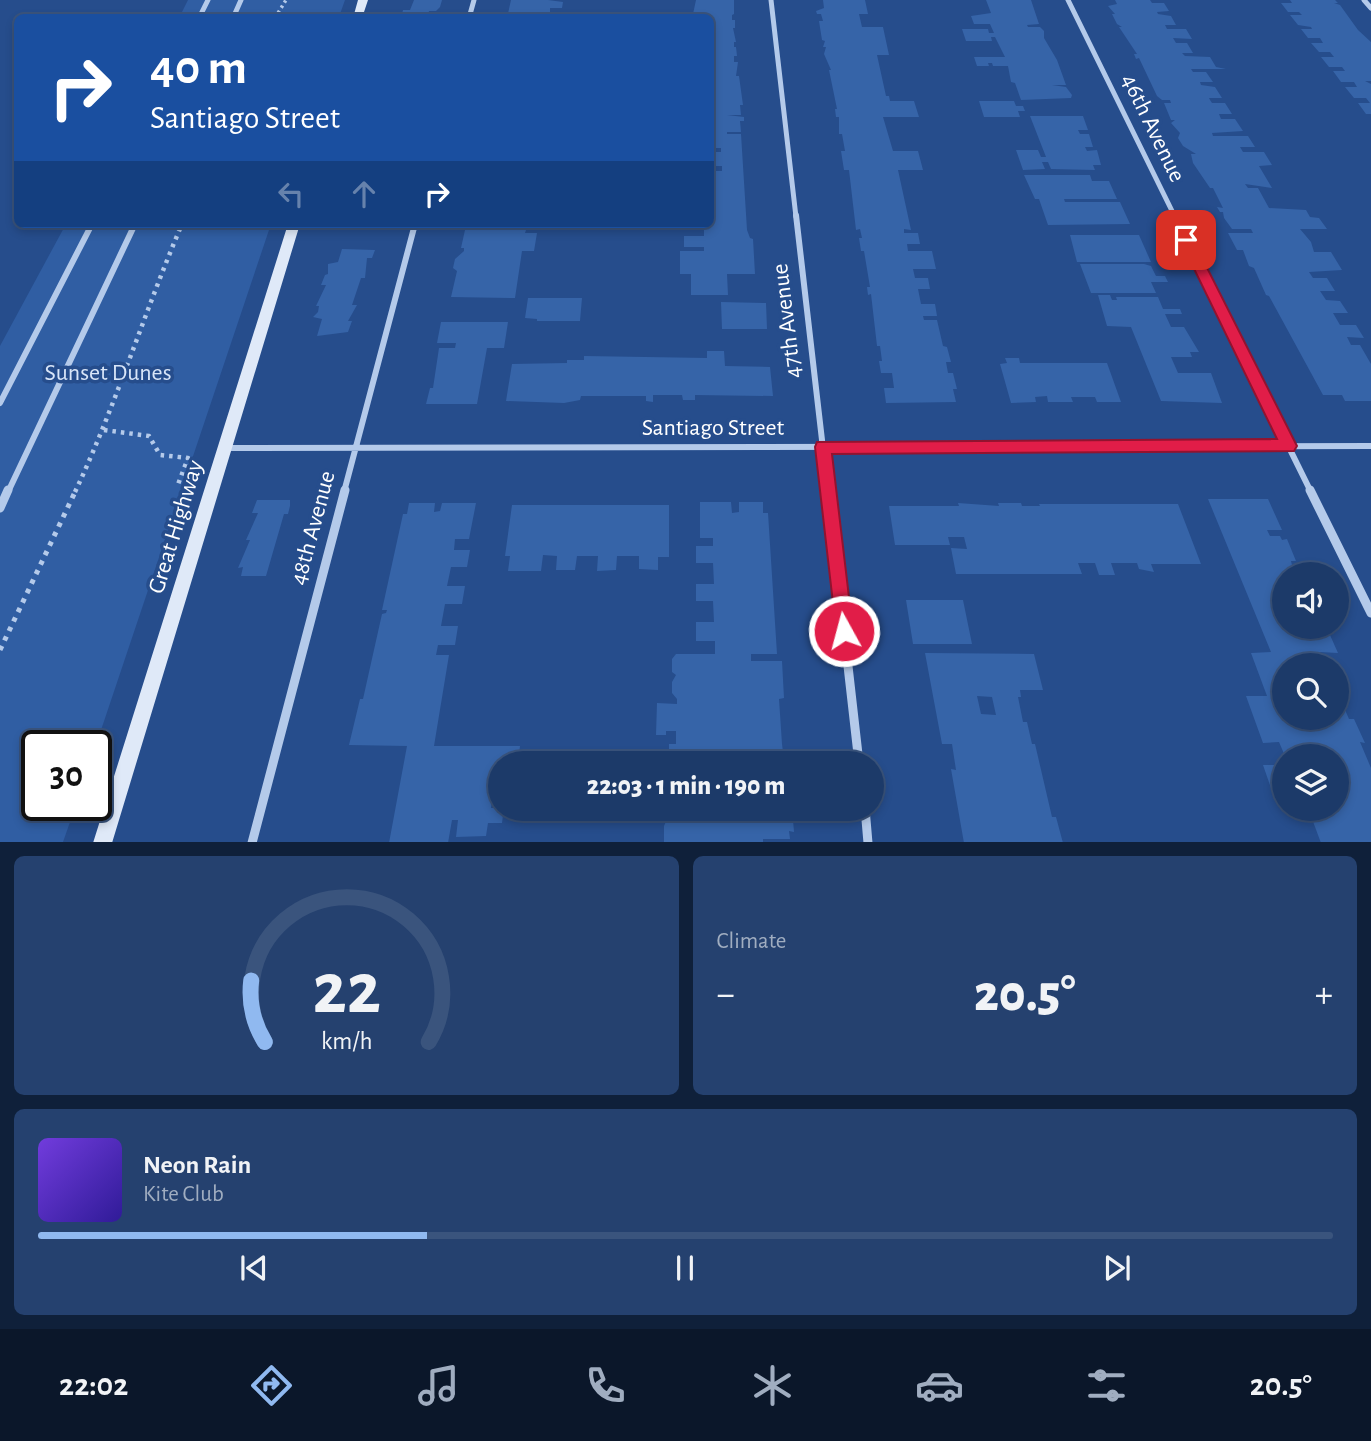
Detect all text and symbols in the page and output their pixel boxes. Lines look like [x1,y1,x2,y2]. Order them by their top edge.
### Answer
icon: right [35,42,126,133]
text: 40 m [150,44,247,93]
street label: 46th Avenue [1117,70,1189,186]
text: Santiago Street [150,102,340,134]
icon: left [272,175,310,213]
icon: ahead [345,175,383,213]
icon: right [418,175,456,213]
pin [1156,210,1216,270]
icon: arrive [1167,221,1205,259]
street label: 47th Avenue [768,262,806,380]
park label: Sunset Dunes [44,361,172,385]
street label: Santiago Street [642,416,785,440]
street label: Great Highway [144,457,208,597]
street label: 48th Avenue [286,468,340,588]
map controls [1272,562,1349,821]
button: sound [1272,562,1349,639]
position arrow [807,594,881,668]
button: search [1272,653,1349,730]
speed limit sign: 30 [21,730,112,821]
button: layers [1272,744,1349,821]
text: 22:03 · 1 min · 190 m [587,773,785,799]
text: Climate [717,930,786,953]
text: 22 [312,954,381,1027]
text: 20.5° [974,968,1076,1020]
text: − [717,976,735,1014]
text: + [1315,976,1333,1014]
text: km/h [320,1028,372,1053]
text: Neon Rain [143,1152,251,1178]
text: Kite Club [143,1183,224,1206]
icon: previous [235,1249,273,1287]
icon: pause [666,1249,704,1287]
icon: next [1098,1249,1136,1287]
icon: directions [247,1361,296,1410]
icon: music [414,1361,463,1410]
icon: phone [581,1361,630,1410]
icon: climate [748,1361,797,1410]
icon: car [915,1361,964,1410]
icon: filters [1082,1361,1131,1410]
text: 22:02 [59,1369,128,1401]
text: 20.5° [1250,1369,1312,1401]

